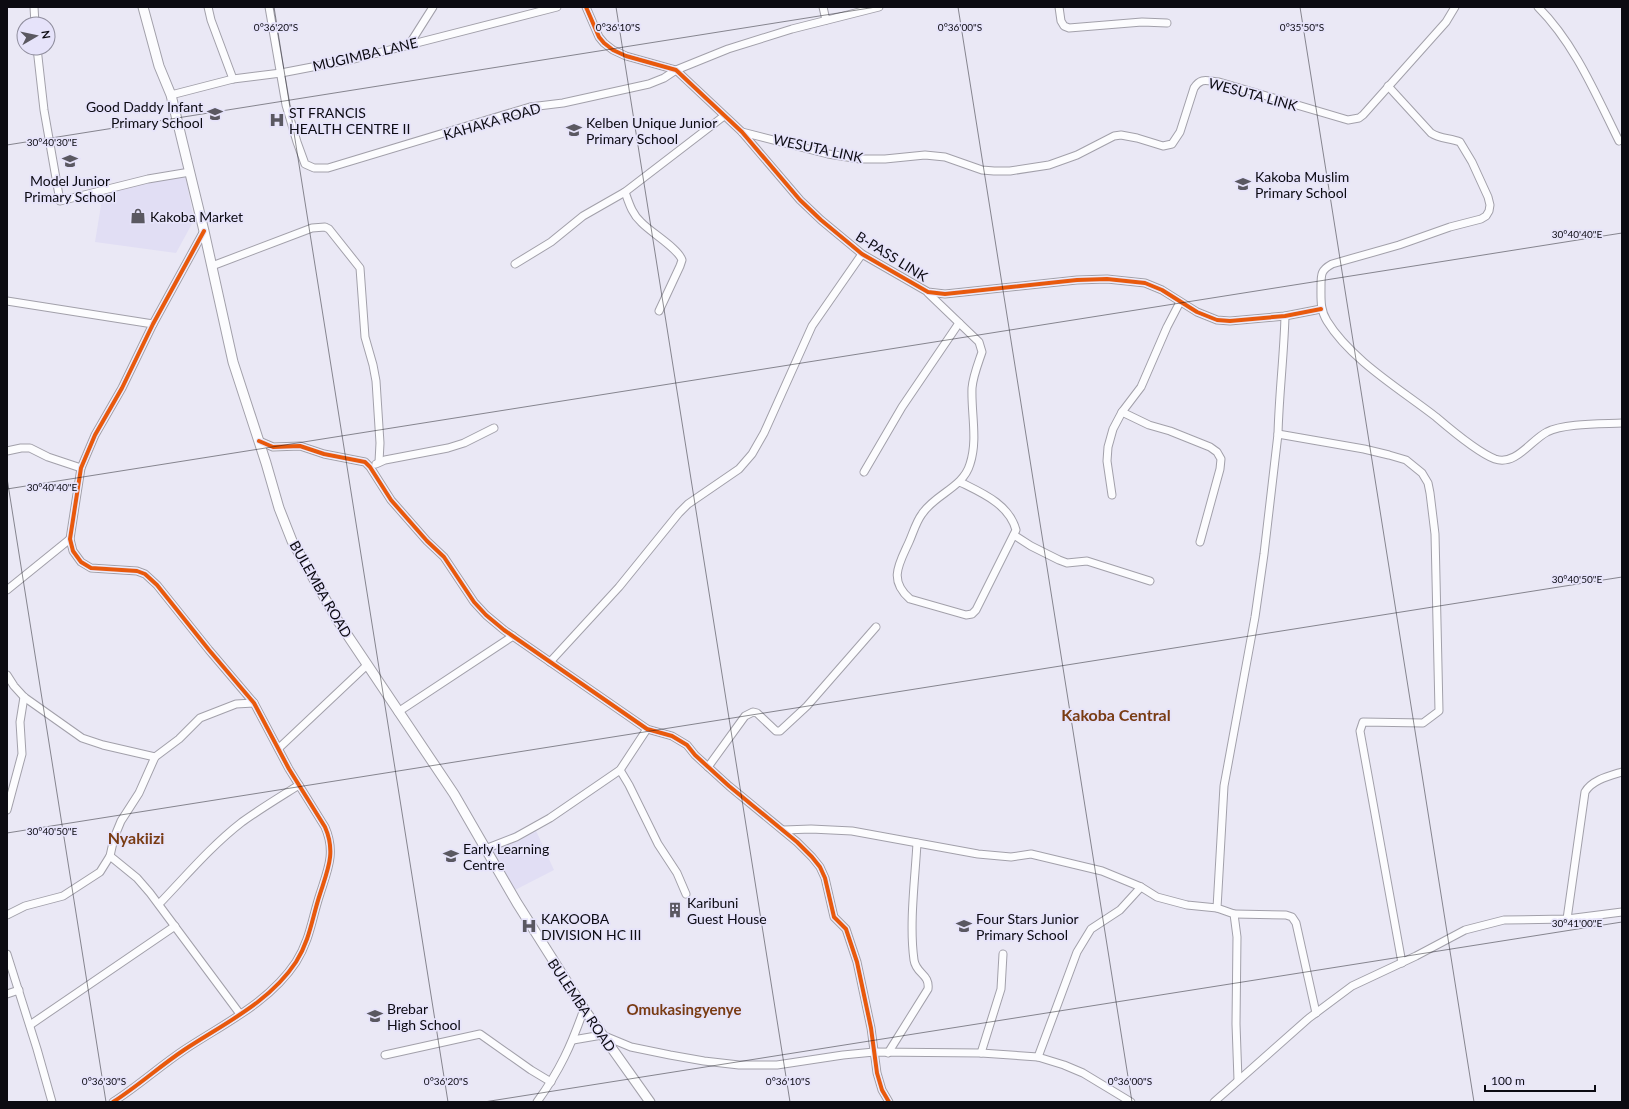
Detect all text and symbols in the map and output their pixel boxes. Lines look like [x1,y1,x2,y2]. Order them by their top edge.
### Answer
north arrow [16,16,56,56]
text: 0°36'20"S [254,21,298,33]
text: 0°36'10"S [596,21,640,33]
text: 0°36'00"S [938,21,982,33]
text: 0°35'50"S [1280,21,1324,33]
text: N [39,29,53,40]
street label: MUGIMBA LANE [311,34,419,74]
street label: WESUTA LINK [1207,74,1300,114]
place label: Good Daddy Infant Primary School [86,98,203,131]
street label: KAHAKA ROAD [441,99,543,143]
place label: ST FRANCIS HEALTH CENTRE II [289,104,410,137]
school or university icon: Good Daddy Infant Primary School [206,105,224,123]
hospital icon: ST FRANCIS HEALTH CENTRE II [268,111,286,129]
place label: Kelben Unique Junior Primary School [586,114,717,147]
school or university icon: Kelben Unique Junior Primary School [565,121,583,139]
street label: WESUTA LINK [772,130,865,166]
text: 30°40'30"E [27,136,77,148]
school or university icon: Model Junior Primary School [61,152,79,170]
place label: Kakoba Muslim Primary School [1255,168,1349,201]
place label: Model Junior Primary School [24,172,116,205]
school or university icon: Kakoba Muslim Primary School [1234,175,1252,193]
shop icon: Kakoba Market [129,207,147,225]
place label: Kakoba Market [150,208,243,225]
street label: B-PASS LINK [853,227,932,285]
text: 30°40'40"E [1552,228,1602,240]
text: 30°40'40"E [27,481,77,493]
street label: BULEMBA ROAD [286,538,356,640]
text: 30°40'50"E [1552,573,1602,585]
district label: Kakoba Central [1061,705,1171,724]
text: 30°40'50"E [27,825,77,837]
district label: Nyakiizi [108,828,164,847]
place label: Early Learning Centre [463,840,549,873]
school or university icon: Early Learning Centre [442,847,460,865]
place label: Karibuni Guest House [687,894,767,927]
building icon: Karibuni Guest House [666,901,684,919]
place label: KAKOOBA DIVISION HC III [541,910,641,943]
place label: Four Stars Junior Primary School [976,910,1079,943]
hospital icon: KAKOOBA DIVISION HC III [520,917,538,935]
school or university icon: Four Stars Junior Primary School [955,917,973,935]
text: 30°41'00"E [1552,917,1602,929]
street label: BULEMBA ROAD [545,955,619,1055]
place label: Brebar High School [387,1000,461,1033]
district label: Omukasingyenye [626,1000,742,1018]
school or university icon: Brebar High School [366,1007,384,1025]
scale bar [1485,1067,1595,1093]
text: 100 m [1491,1073,1525,1088]
text: 0°36'30"S [82,1075,126,1087]
text: 0°36'20"S [424,1075,468,1087]
text: 0°36'10"S [766,1075,810,1087]
text: 0°36'00"S [1108,1075,1152,1087]

